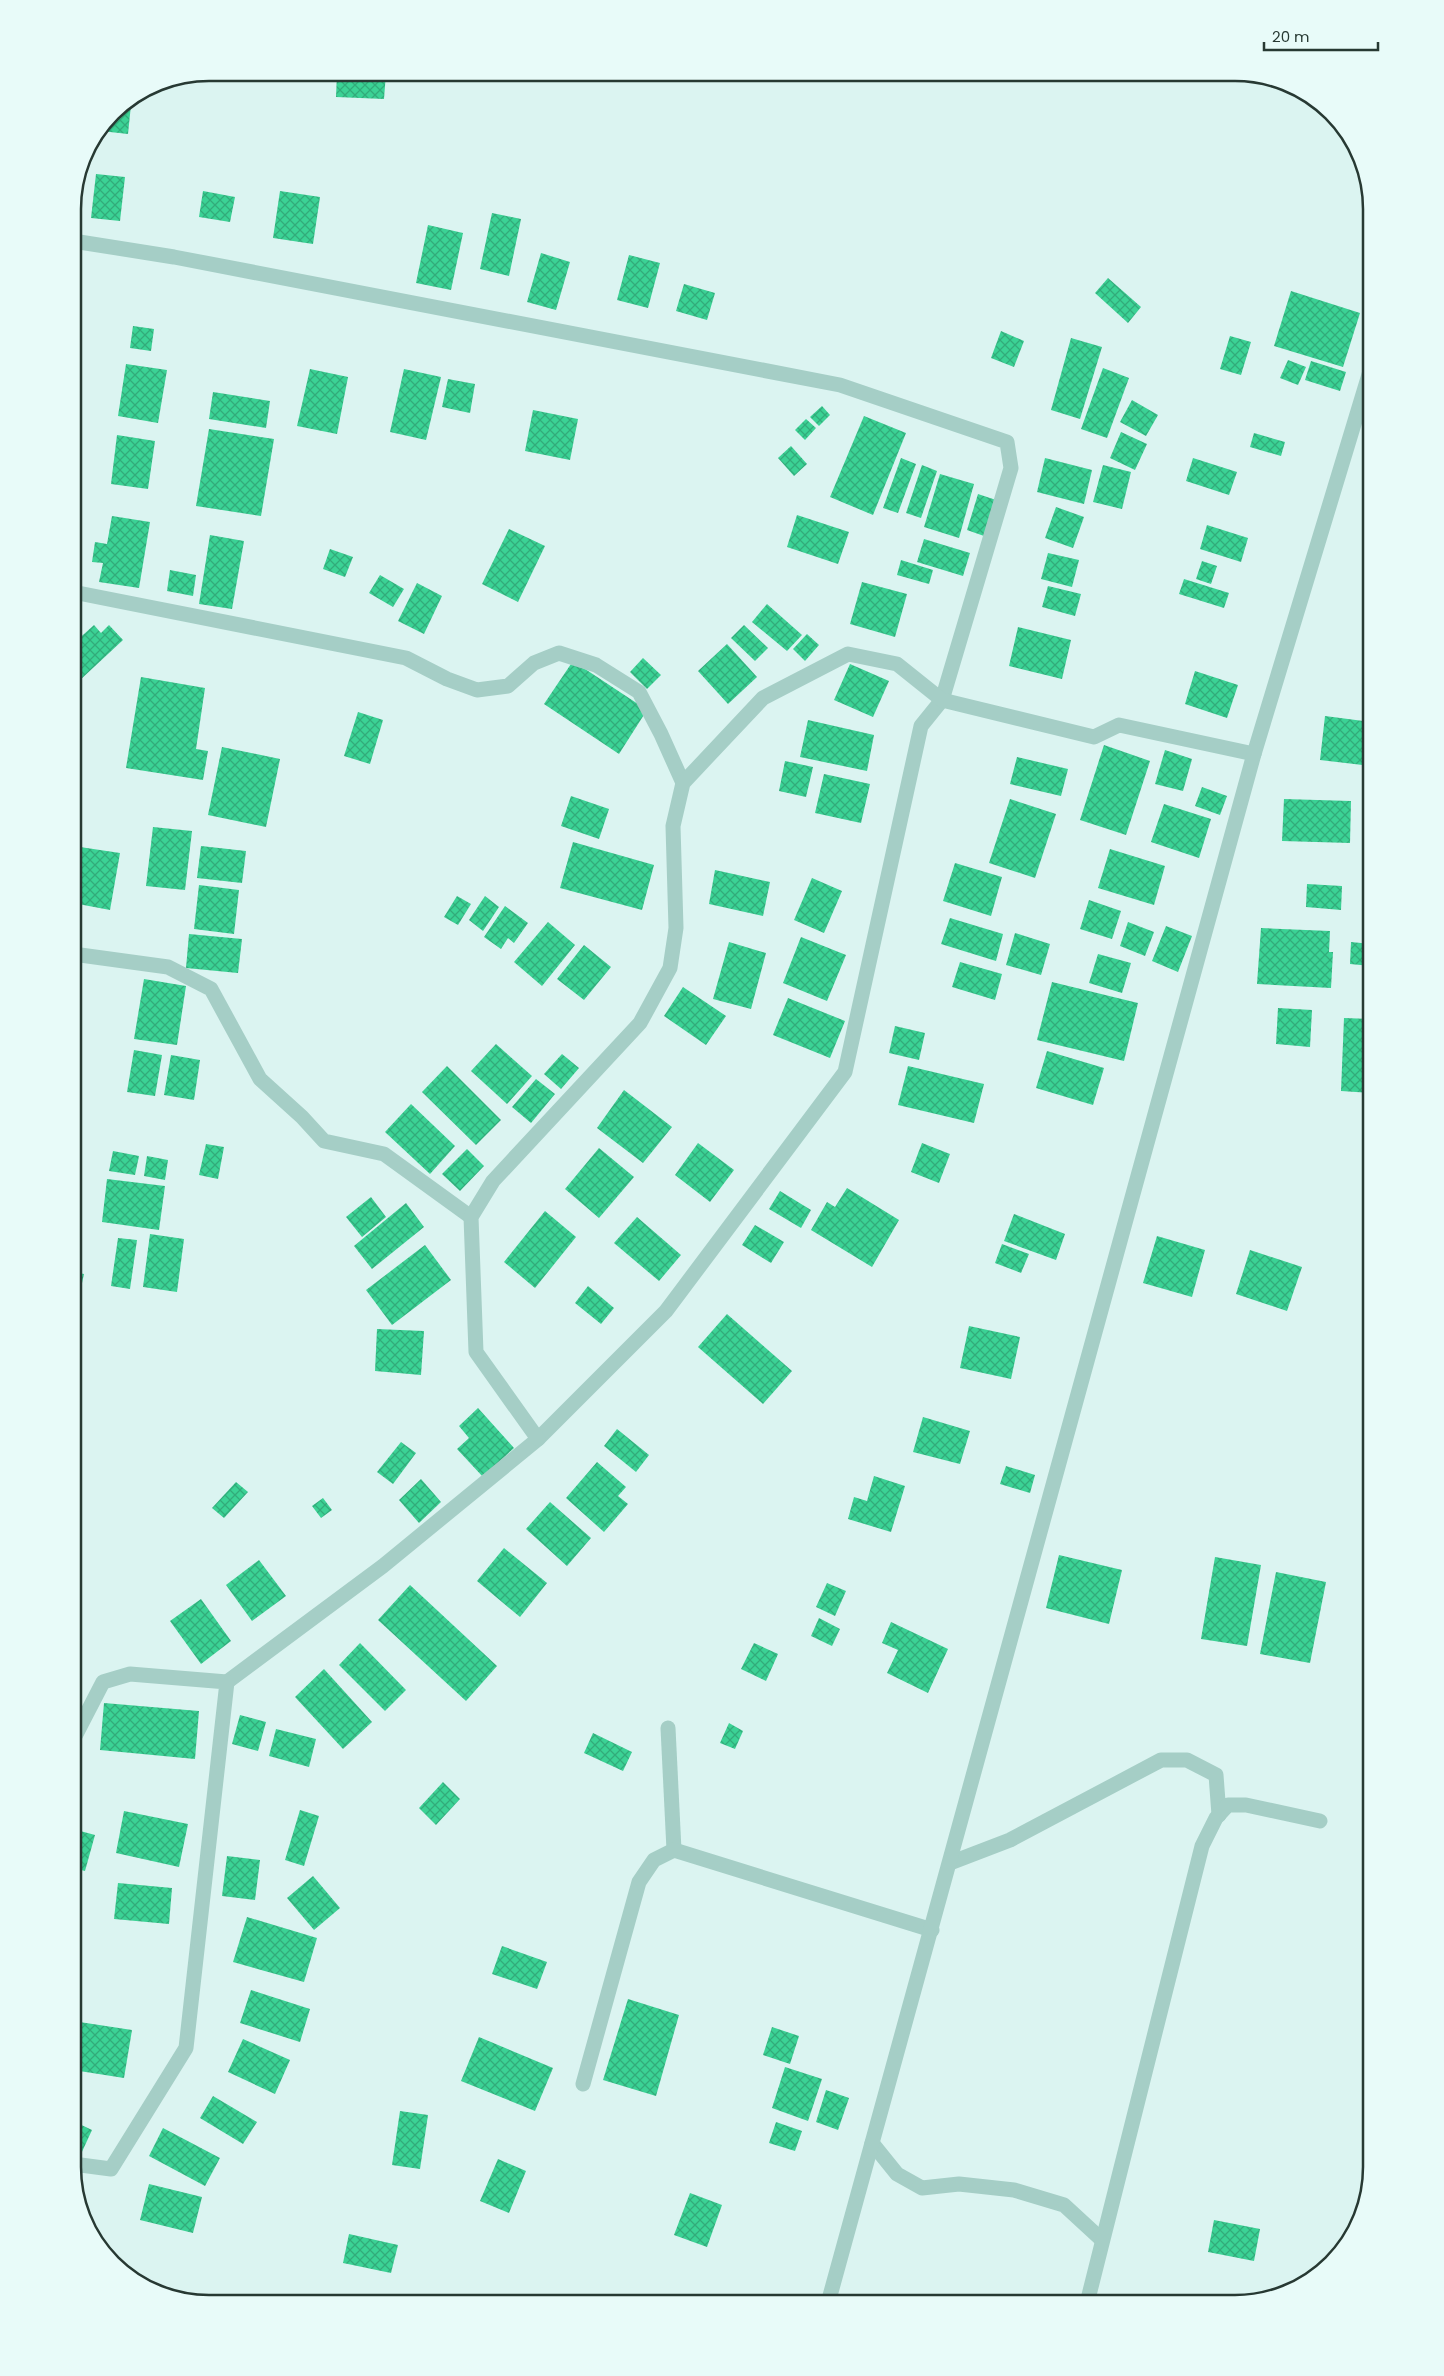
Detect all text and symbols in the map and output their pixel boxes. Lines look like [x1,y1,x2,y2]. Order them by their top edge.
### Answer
scale bar [1264,20,1378,52]
text: 20 m [1272,26,1310,47]

